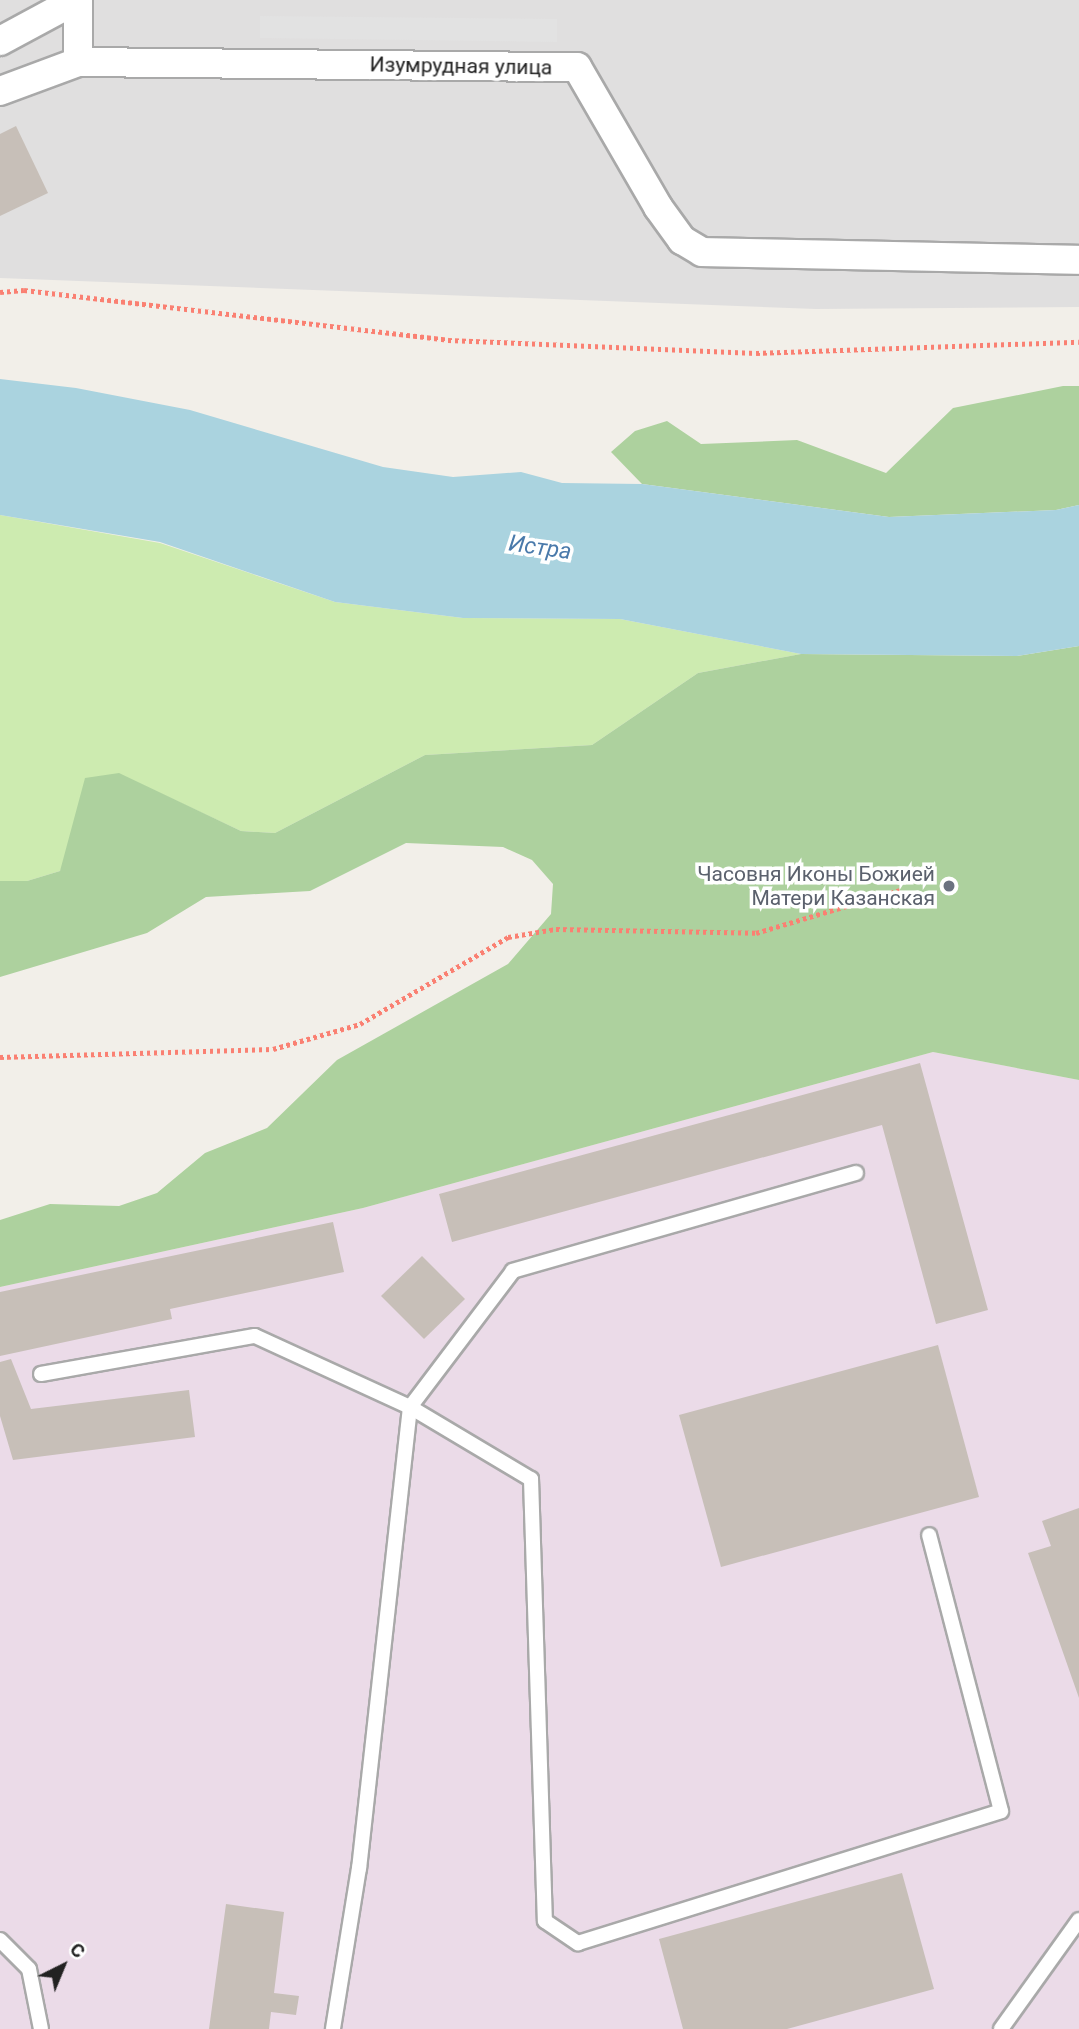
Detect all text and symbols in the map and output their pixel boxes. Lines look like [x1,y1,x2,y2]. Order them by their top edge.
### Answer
street label: Изумрудная улица [369,52,553,80]
water label: Истра [507,530,573,566]
place label: Часовня Иконы Божией Матери Казанская [697,861,935,911]
marker: Часовня Иконы Божией Матери Казанская [941,878,957,894]
north arrow [28,1931,98,2001]
text: С [65,1938,90,1963]

